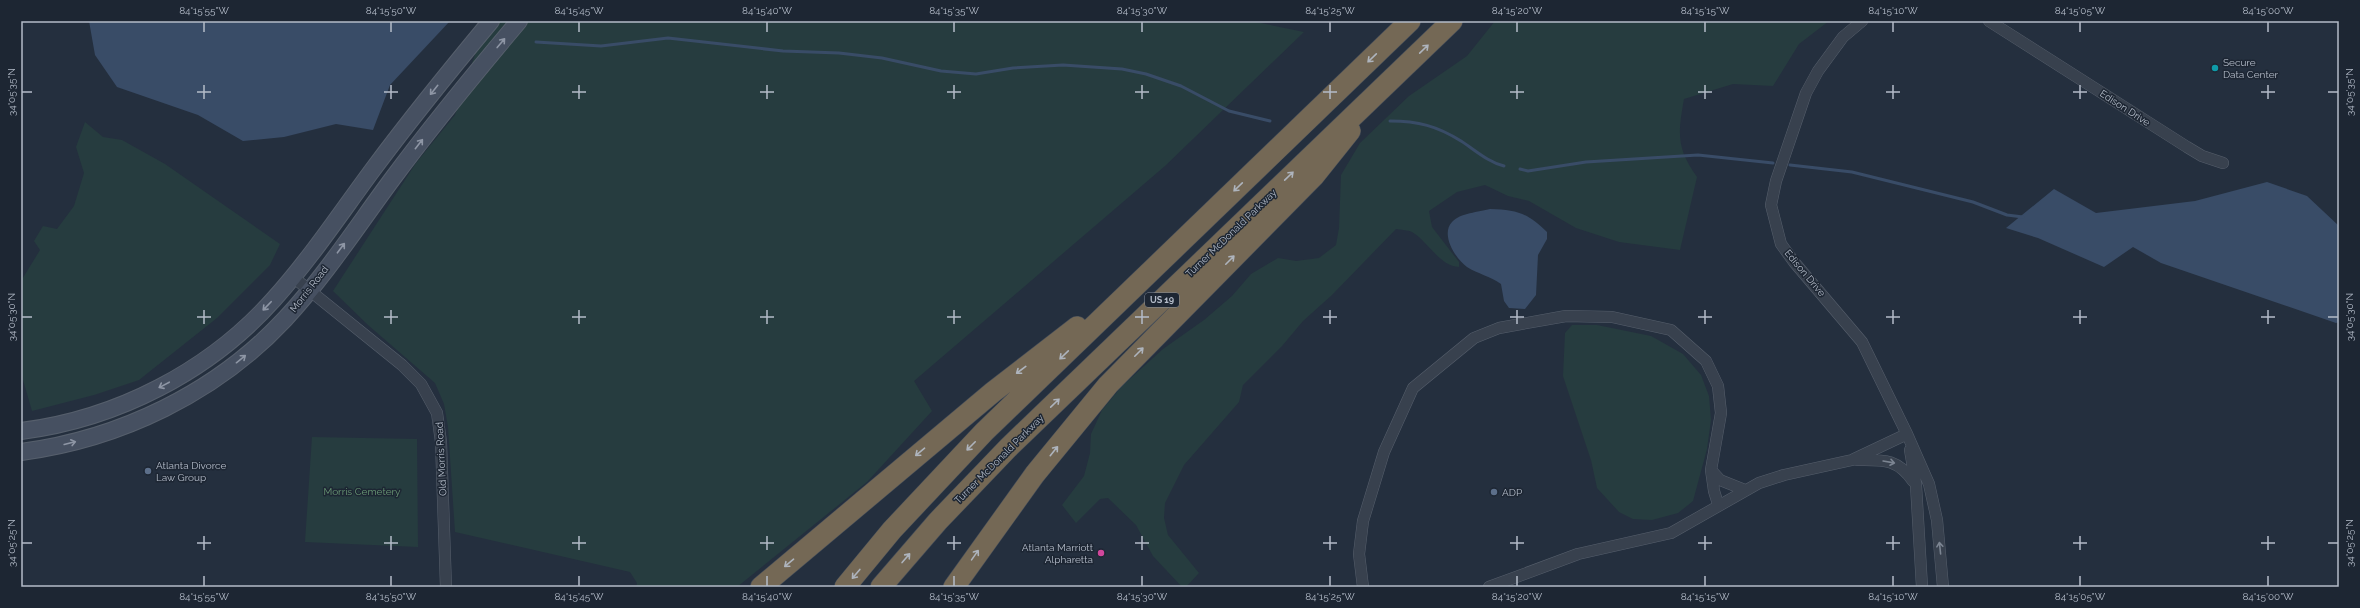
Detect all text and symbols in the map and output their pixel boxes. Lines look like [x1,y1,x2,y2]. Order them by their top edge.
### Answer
text: 84°15'55"W [179,5,229,16]
text: 84°15'50"W [366,5,417,16]
text: 84°15'45"W [554,5,604,16]
text: 84°15'40"W [742,5,792,16]
text: 84°15'35"W [929,5,979,16]
text: 84°15'30"W [1117,5,1168,16]
text: 84°15'25"W [1305,5,1355,16]
text: 84°15'20"W [1492,5,1543,16]
text: 84°15'15"W [1681,5,1730,16]
text: 84°15'10"W [1868,5,1918,16]
text: 84°15'05"W [2055,5,2106,16]
text: 84°15'00"W [2242,5,2294,16]
one-way arrow [496,37,505,48]
one-way arrow [1419,44,1429,53]
one-way arrow [1367,53,1377,63]
place label: Secure Data Center [2223,57,2279,80]
marker: Secure Data Center [2210,63,2220,73]
text: 34°05'35"N [6,68,17,116]
text: 34°05'35"N [2344,68,2355,116]
one-way arrow [430,84,438,95]
street label: Edison Drive [2098,88,2152,128]
one-way arrow [415,138,423,149]
one-way arrow [1283,172,1293,181]
one-way arrow [1233,182,1243,192]
street label: Turner McDonald Parkway [1184,186,1279,279]
one-way arrow [337,242,345,253]
street label: Edison Drive [1782,247,1828,299]
one-way arrow [1225,255,1235,265]
street label: Morris Road [288,264,330,314]
text: 34°05'30"N [6,293,17,341]
road number: US 19 [1145,293,1179,307]
text: 34°05'30"N [2344,293,2355,341]
one-way arrow [262,301,272,311]
one-way arrow [1133,348,1143,358]
one-way arrow [1059,350,1069,360]
one-way arrow [236,354,247,363]
one-way arrow [1016,366,1027,374]
one-way arrow [158,381,170,389]
one-way arrow [1049,399,1059,408]
street label: Turner McDonald Parkway [952,412,1046,506]
street label: Old Morris Road [434,422,448,496]
one-way arrow [64,439,77,447]
one-way arrow [966,441,976,451]
one-way arrow [1049,445,1058,456]
one-way arrow [915,447,926,456]
one-way arrow [1882,458,1895,466]
place label: Atlanta Divorce Law Group [156,460,226,483]
marker: Atlanta Divorce Law Group [143,466,153,476]
park label: Morris Cemetery [323,486,401,497]
marker: ADP [1489,487,1499,497]
place label: ADP [1502,487,1522,498]
text: 34°05'25"N [6,519,17,567]
text: 34°05'25"N [2344,519,2355,567]
place label: Atlanta Marriott Alpharetta [1022,542,1094,565]
one-way arrow [1936,542,1944,555]
marker: Atlanta Marriott Alpharetta [1096,548,1106,558]
one-way arrow [971,549,979,560]
one-way arrow [902,552,911,563]
one-way arrow [784,559,795,568]
one-way arrow [851,568,860,579]
text: 84°15'55"W [179,591,229,602]
text: 84°15'50"W [366,591,417,602]
text: 84°15'45"W [554,591,604,602]
text: 84°15'40"W [742,591,792,602]
text: 84°15'35"W [929,591,979,602]
text: 84°15'30"W [1117,591,1168,602]
text: 84°15'25"W [1305,591,1355,602]
text: 84°15'20"W [1492,591,1543,602]
text: 84°15'15"W [1681,591,1730,602]
text: 84°15'10"W [1868,591,1918,602]
text: 84°15'05"W [2055,591,2106,602]
text: 84°15'00"W [2242,591,2294,602]

